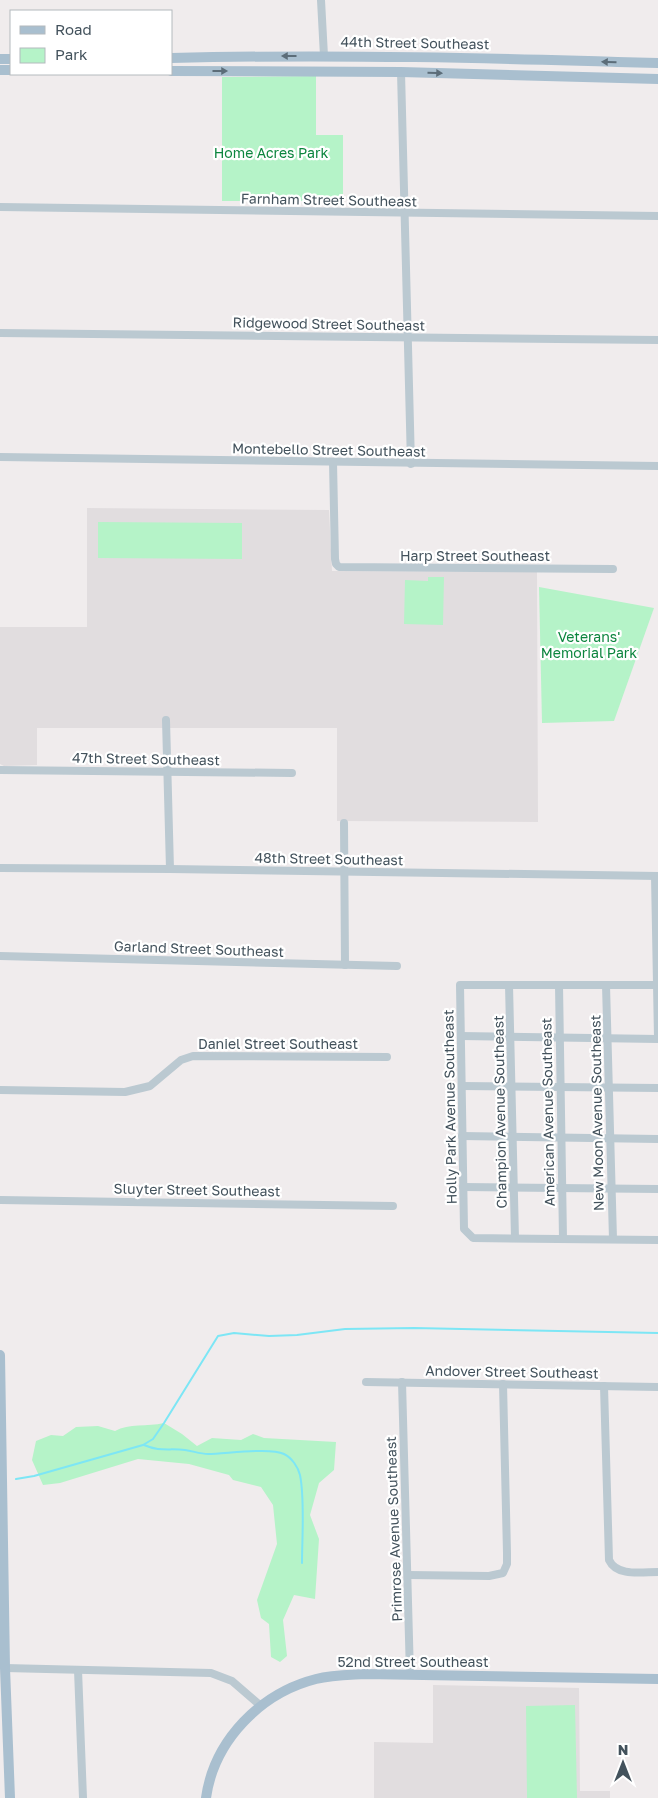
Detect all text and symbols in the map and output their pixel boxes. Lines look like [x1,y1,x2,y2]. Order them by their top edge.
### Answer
legend [10,10,172,75]
text: Road [55,20,92,38]
street label: 44th Street Southeast [340,33,490,52]
text: Park [55,45,88,63]
one-way arrow [281,52,297,60]
one-way arrow [601,57,617,65]
one-way arrow [212,68,228,76]
one-way arrow [427,70,443,78]
park label: Home Acres Park [214,144,328,161]
street label: Farnham Street Southeast [241,189,417,210]
street label: Ridgewood Street Southeast [233,313,425,334]
street label: Montebello Street Southeast [232,439,426,460]
street label: Harp Street Southeast [400,547,550,564]
park label: Veterans' Memorial Park [541,628,637,661]
street label: 47th Street Southeast [72,749,220,768]
street label: 48th Street Southeast [254,849,404,868]
street label: Garland Street Southeast [114,937,284,960]
street label: Holly Park Avenue Southeast [439,1009,460,1205]
street label: Champion Avenue Southeast [489,1015,510,1209]
street label: New Moon Avenue Southeast [586,1015,607,1211]
street label: American Avenue Southeast [537,1017,558,1207]
street label: Daniel Street Southeast [198,1035,358,1052]
street label: Sluyter Street Southeast [113,1180,281,1199]
street label: Andover Street Southeast [425,1361,599,1382]
street label: Primrose Avenue Southeast [382,1436,405,1622]
street label: 52nd Street Southeast [338,1653,489,1670]
north arrow [598,1738,648,1788]
text: N [618,1741,628,1758]

